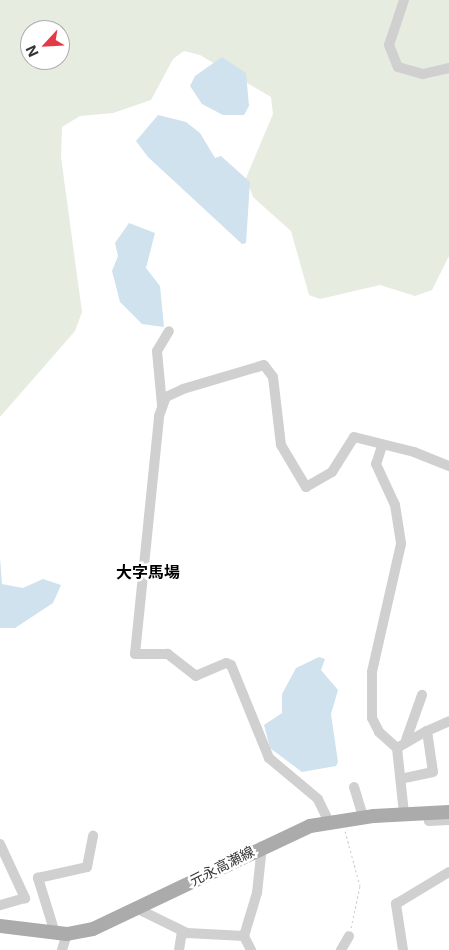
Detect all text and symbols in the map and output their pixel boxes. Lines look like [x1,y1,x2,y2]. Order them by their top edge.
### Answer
north arrow [20,20,70,70]
text: N [22,43,42,60]
district label: 大字馬場 [116,562,180,582]
street label: 元永高瀬線 [187,843,257,889]

